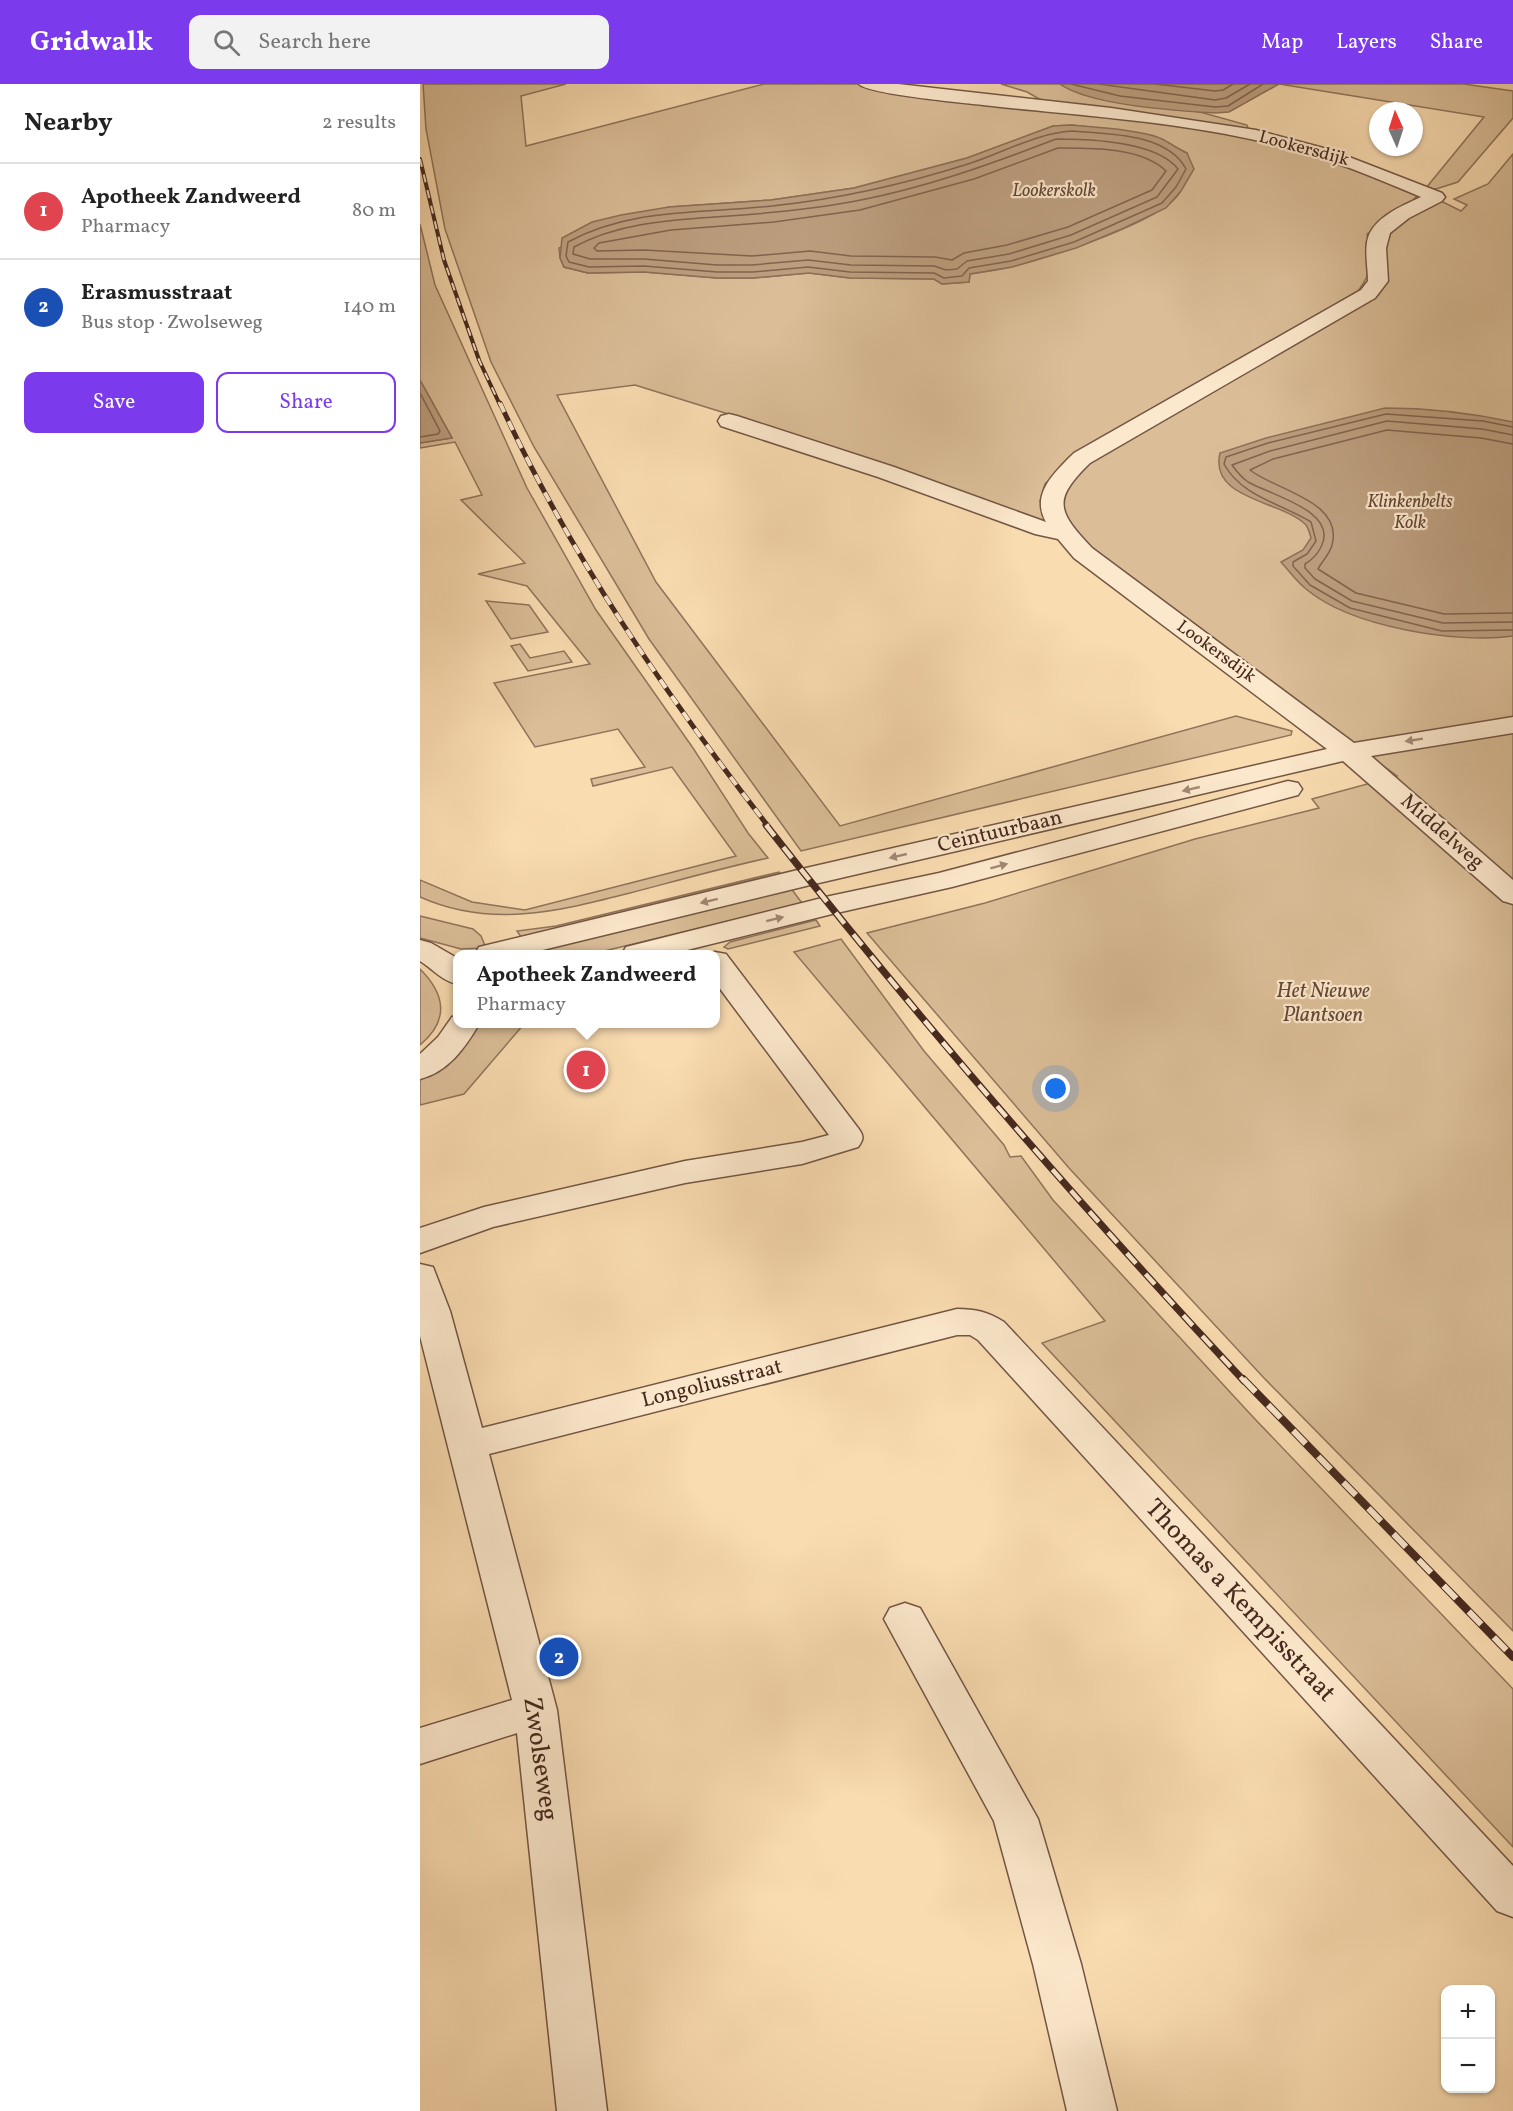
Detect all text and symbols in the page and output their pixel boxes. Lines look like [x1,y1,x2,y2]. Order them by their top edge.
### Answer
search box [189,15,609,69]
text: Gridwalk [30,23,153,62]
icon: search [210,26,243,59]
text: Search here [258,27,371,58]
text: Map [1261,28,1303,57]
text: Layers [1336,28,1397,57]
text: Share [1430,28,1483,57]
north arrow [1369,102,1423,156]
text: Nearby [24,105,113,141]
text: 2 results [322,109,396,137]
street label: Lookersdijk [1256,125,1352,173]
water label: Lookerskolk [1012,179,1096,204]
text: Apotheek Zandweerd [81,182,301,213]
text: 1 [39,197,48,225]
text: 80 m [352,197,396,225]
text: Pharmacy [81,213,170,241]
text: Erasmusstraat [81,278,232,309]
text: 2 [38,293,49,321]
text: 140 m [343,293,396,321]
text: Bus stop · Zwolseweg [81,309,263,337]
button: Save [24,372,204,433]
button: Share [216,372,396,433]
water label: Klinkenbelts Kolk [1367,490,1453,536]
street label: Lookersdijk [1171,615,1261,689]
one-way arrow [1404,736,1423,745]
one-way arrow [1181,785,1200,794]
street label: Middelweg [1394,787,1490,877]
street label: Ceintuurbaan [935,804,1065,860]
one-way arrow [889,851,908,861]
one-way arrow [990,860,1008,870]
one-way arrow [700,897,718,907]
one-way arrow [766,913,784,923]
popup [453,950,720,1028]
text: Apotheek Zandweerd [477,960,696,991]
park label: Het Nieuwe Plantsoen [1276,977,1370,1030]
text: Pharmacy [477,991,566,1019]
pin: 1 [566,1048,606,1092]
your location [1041,1074,1070,1103]
street label: Longoliusstraat [639,1353,785,1415]
street label: Thomas a Kempisstraat [1136,1491,1344,1711]
pin: 2 [540,1634,578,1680]
street label: Zwolseweg [513,1695,567,1823]
map controls [1441,1985,1495,2093]
button: + [1441,1985,1495,2039]
button: − [1441,2039,1495,2093]

